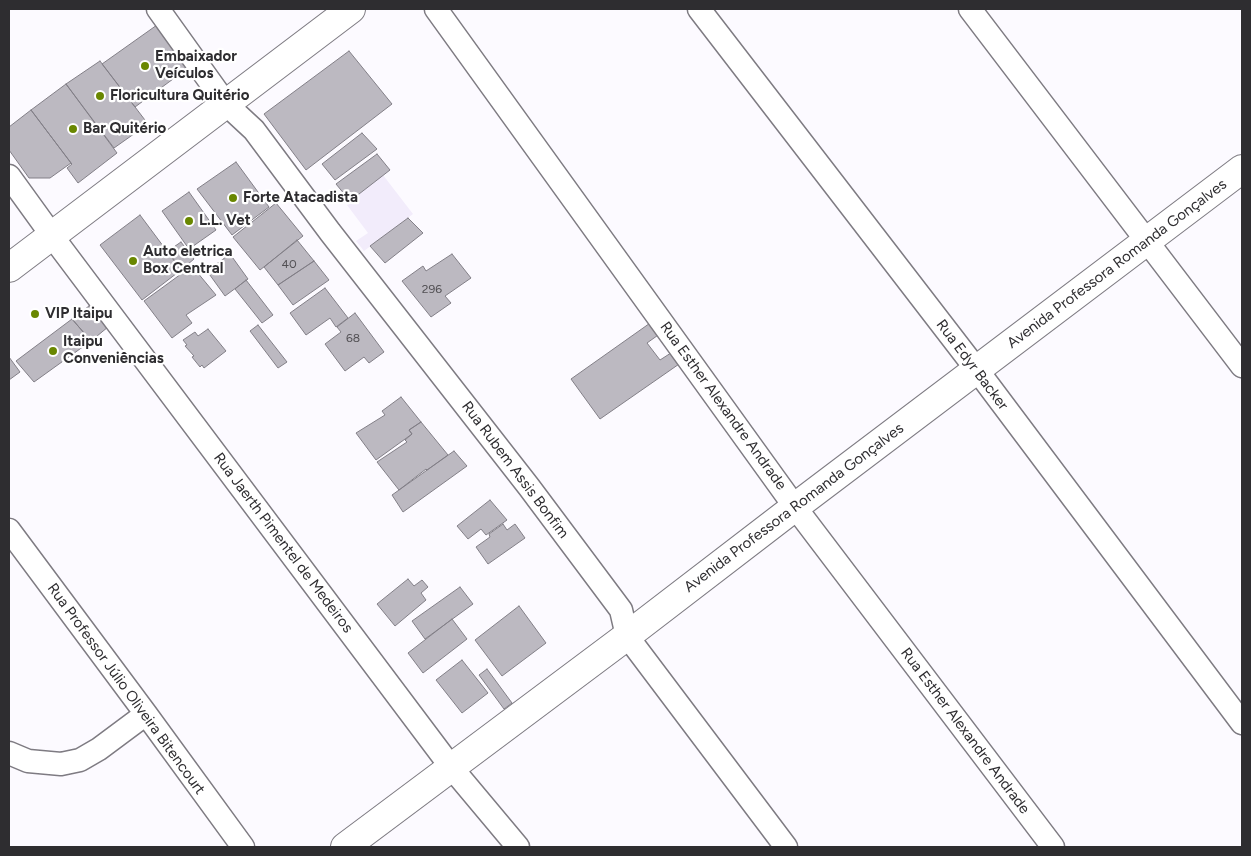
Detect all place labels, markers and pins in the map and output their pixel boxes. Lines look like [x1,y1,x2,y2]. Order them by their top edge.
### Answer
place label: Embaixador Veículos [155,48,237,83]
marker: Embaixador Veículos [139,60,151,72]
place label: Floricultura Quitério [110,87,249,105]
marker: Floricultura Quitério [94,90,106,102]
place label: Bar Quitério [83,120,166,138]
marker: Bar Quitério [67,123,79,135]
place label: Forte Atacadista [243,189,358,207]
marker: Forte Atacadista [227,192,239,204]
place label: L.L. Vet [199,212,251,230]
marker: L.L. Vet [183,215,195,227]
place label: Auto eletrica Box Central [143,243,233,278]
marker: Auto eletrica Box Central [127,255,139,267]
place label: VIP Itaipu [45,305,112,323]
marker: VIP Itaipu [29,308,41,320]
place label: Itaipu Conveniências [63,333,164,368]
marker: Itaipu Conveniências [47,345,59,357]

